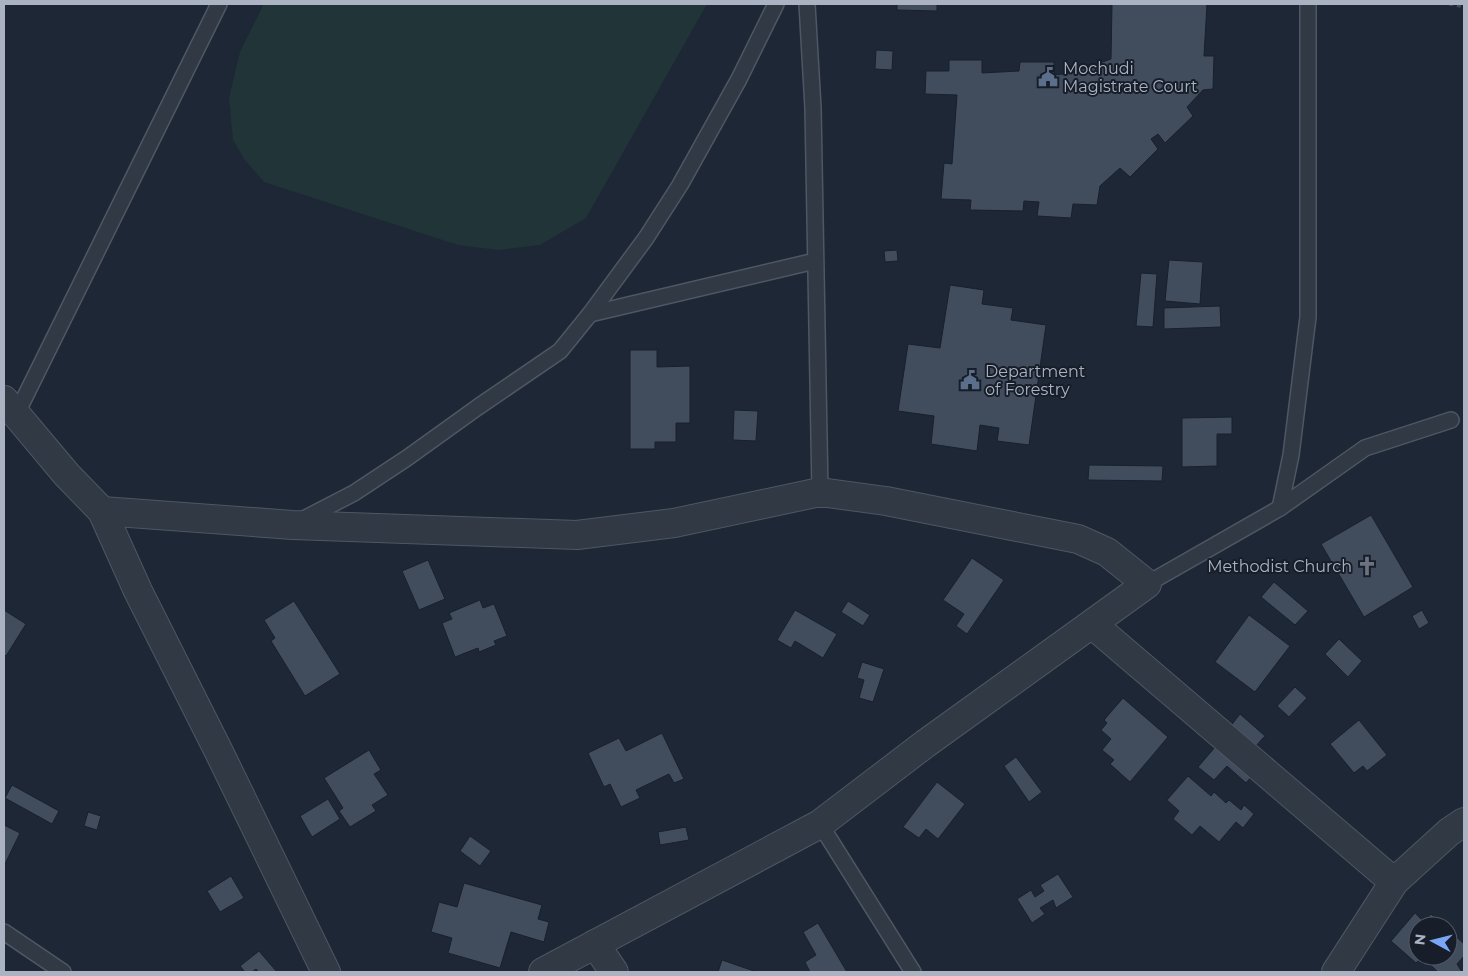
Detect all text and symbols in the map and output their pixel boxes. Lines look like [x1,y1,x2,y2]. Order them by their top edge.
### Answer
place label: Mochudi Magistrate Court [1063,59,1198,96]
public building icon: Mochudi Magistrate Court [1037,66,1059,88]
place label: Department of Forestry [985,362,1086,399]
public building icon: Department of Forestry [959,369,981,391]
church icon: Methodist Church [1356,555,1378,577]
place label: Methodist Church [1207,557,1352,576]
north arrow [1408,916,1458,966]
text: N [1410,933,1430,946]

